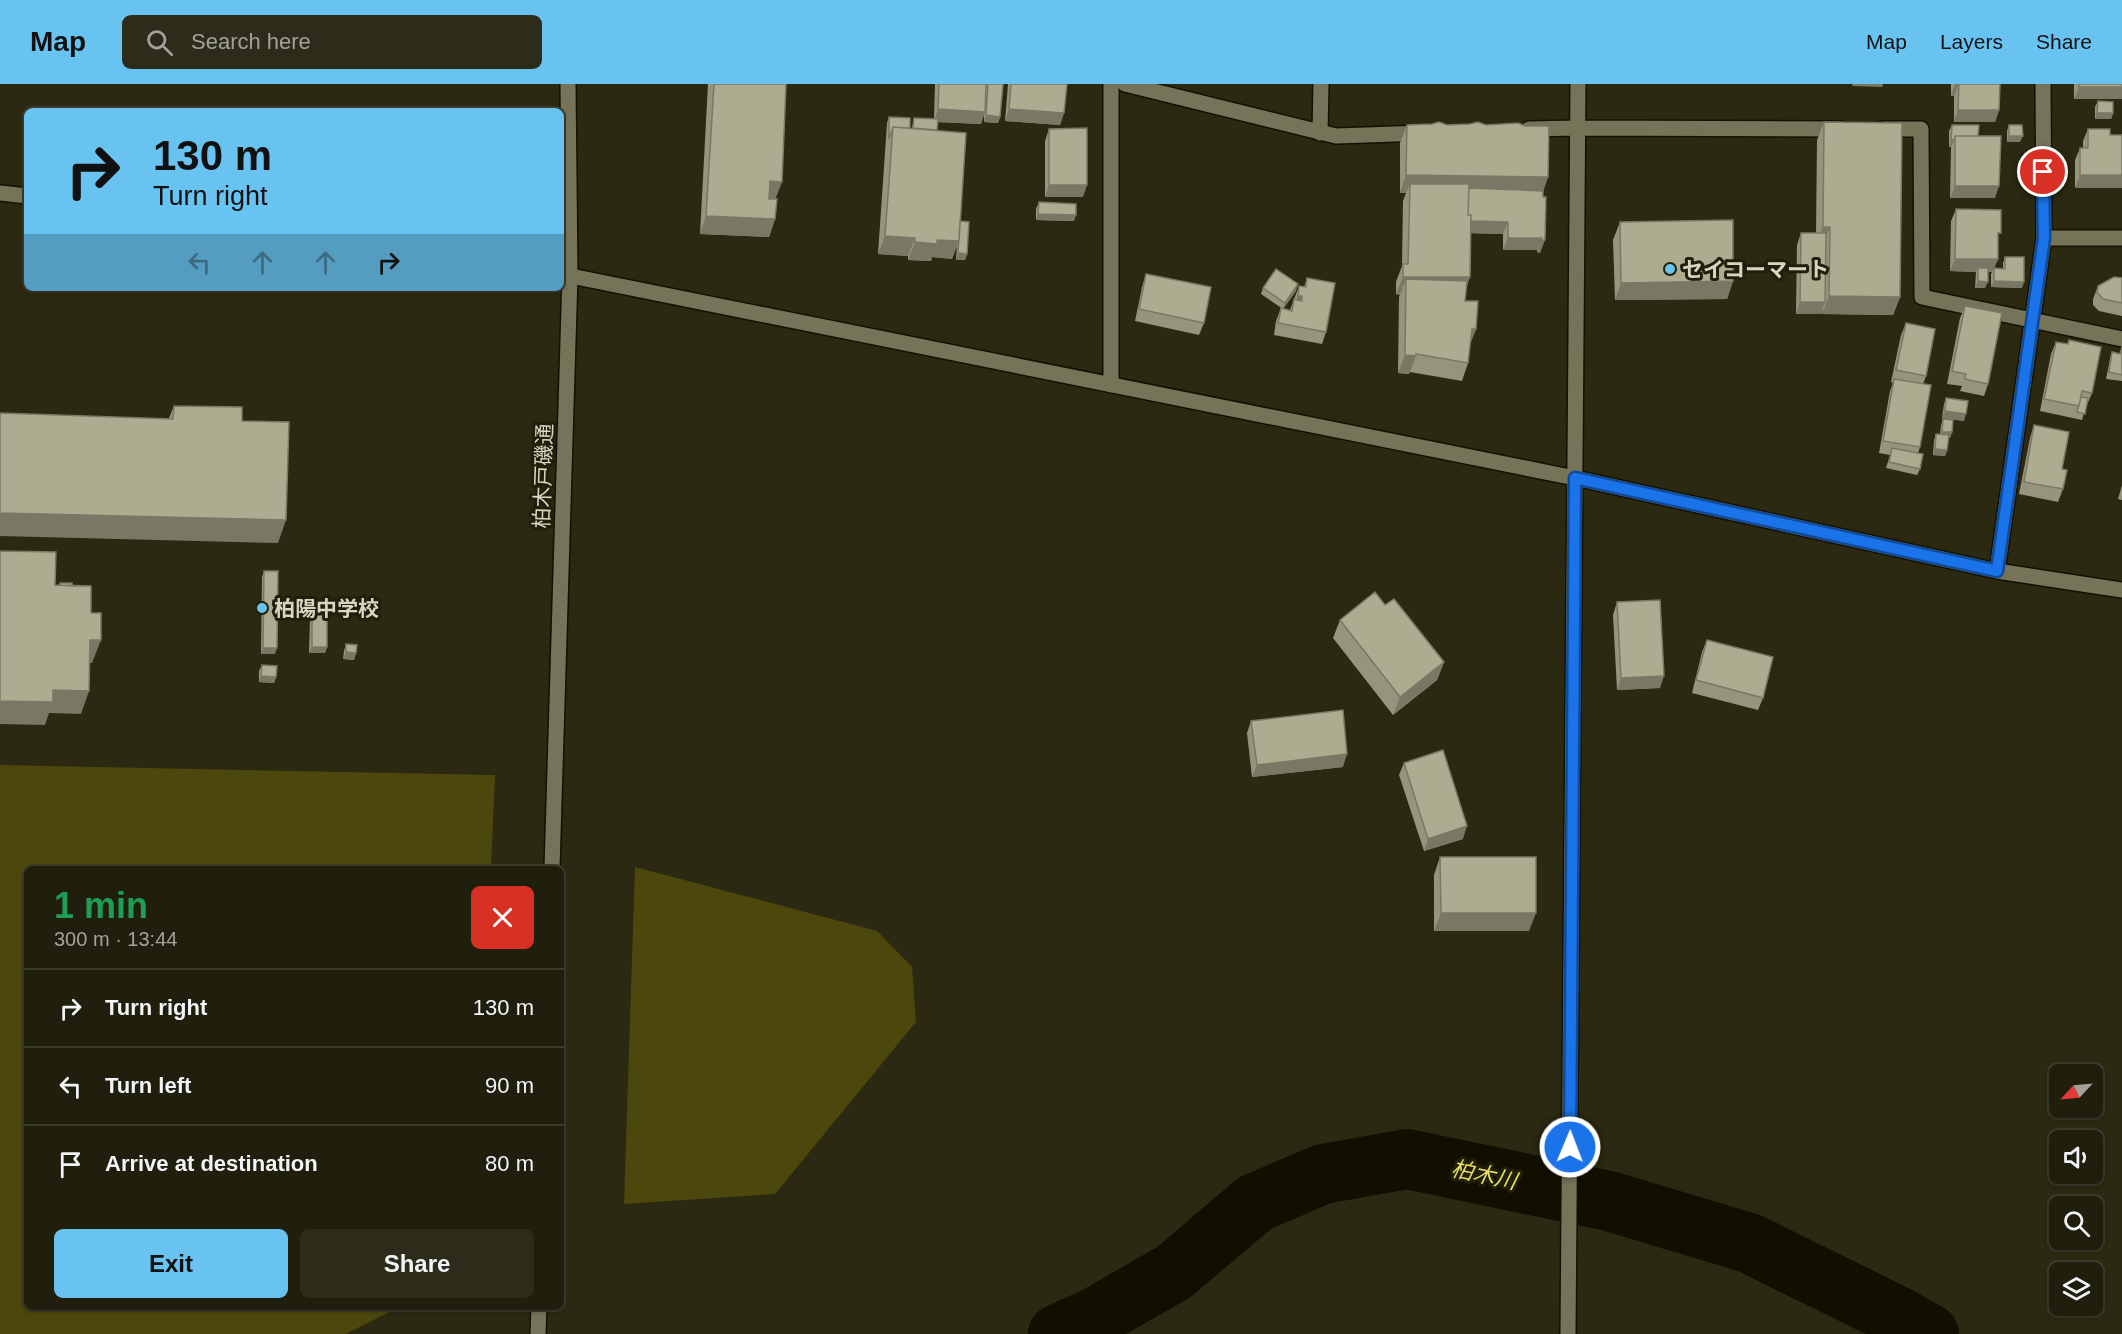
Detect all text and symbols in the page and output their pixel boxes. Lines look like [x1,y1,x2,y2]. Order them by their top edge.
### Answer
search box [122,15,542,69]
text: Map [30,26,86,57]
icon: search [143,26,176,59]
text: Search here [191,29,311,54]
text: Map [1866,30,1907,53]
text: Layers [1940,30,2003,53]
text: Share [2036,30,2092,53]
icon: right [54,132,132,210]
text: 130 m [153,132,272,179]
pin [2017,146,2068,197]
icon: arrive [2026,155,2059,188]
text: Turn right [153,181,268,211]
icon: left [183,246,216,279]
icon: ahead [246,246,279,279]
icon: ahead [309,246,342,279]
icon: right [372,246,405,279]
place label: セイコーマート [1682,258,1829,281]
marker: セイコーマート [1663,262,1677,276]
street label: 柏木戸磯通 [530,423,556,529]
place label: 柏陽中学校 [274,597,379,620]
marker: 柏陽中学校 [255,601,269,615]
text: 1 min [54,885,148,926]
button: close [471,886,534,949]
text: 300 m · 13:44 [54,928,177,950]
icon: right [54,992,87,1025]
text: Turn right [105,995,207,1020]
text: 130 m [473,995,534,1020]
north arrow [2049,1064,2103,1118]
map controls [2049,1064,2103,1316]
icon: left [54,1070,87,1103]
text: Turn left [105,1073,191,1098]
text: 90 m [485,1073,534,1098]
position arrow [1538,1115,1602,1179]
button: sound [2049,1130,2103,1184]
icon: arrive [54,1148,87,1181]
text: Arrive at destination [105,1151,318,1176]
text: 80 m [485,1151,534,1176]
water label: 柏木川 [1449,1156,1521,1195]
button: search [2049,1196,2103,1250]
button: Exit [54,1229,288,1298]
button: Share [300,1229,534,1298]
button: layers [2049,1262,2103,1316]

